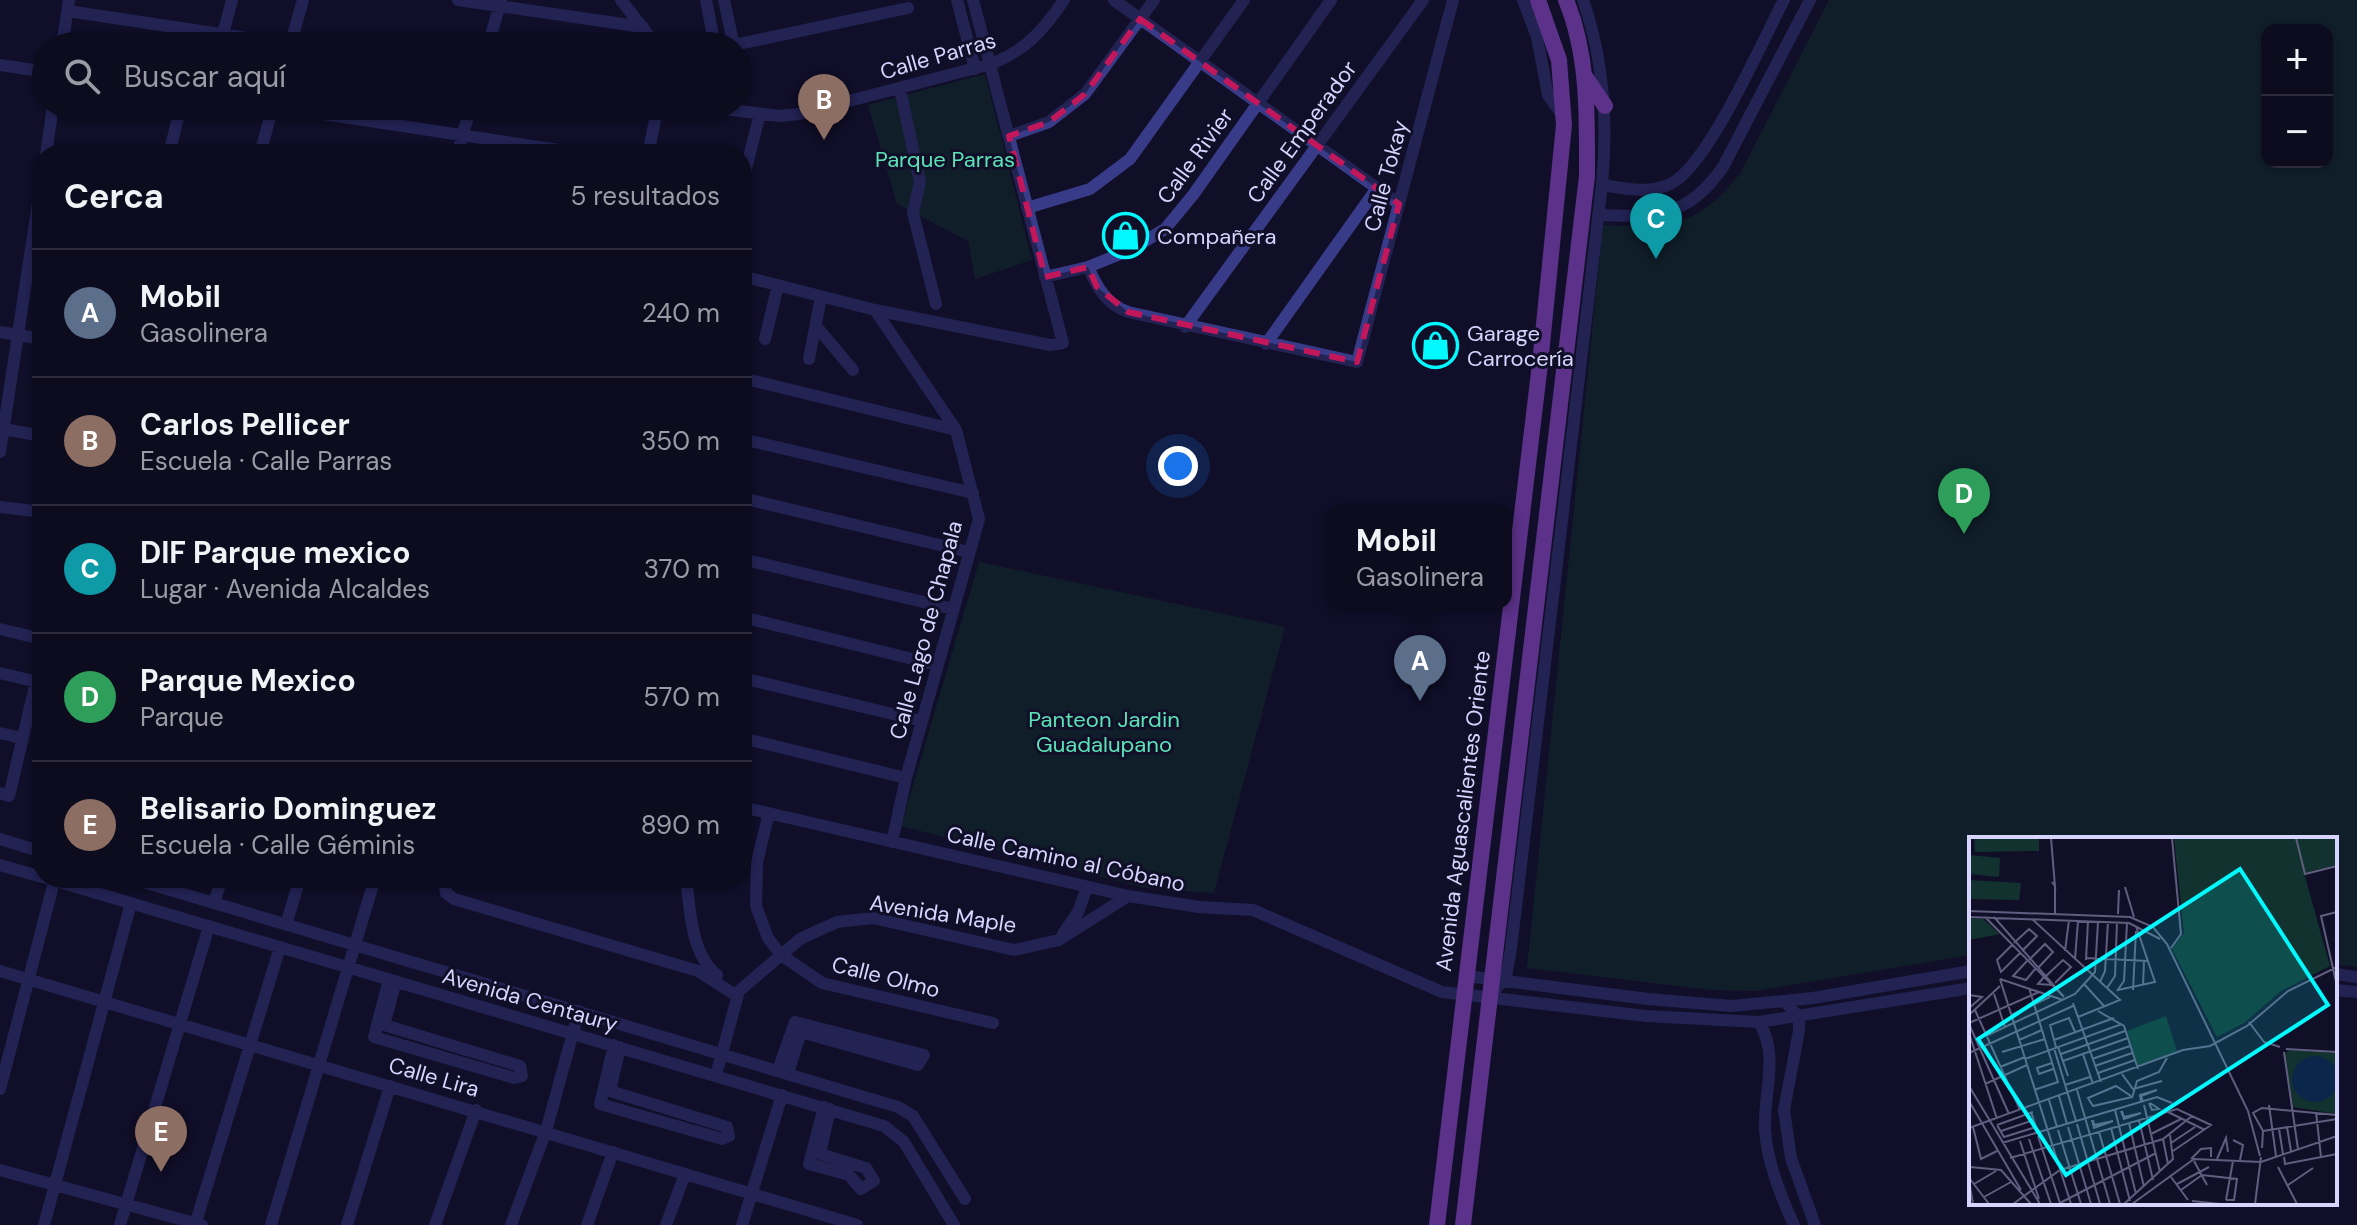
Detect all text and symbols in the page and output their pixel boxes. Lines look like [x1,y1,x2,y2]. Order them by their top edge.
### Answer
map controls [2261,24,2333,168]
button: + [2261,24,2333,96]
street label: Calle Parras [877,26,999,86]
search box [32,32,752,120]
icon: search [60,54,104,98]
street label: Calle Emperador [1241,55,1363,209]
text: Buscar aquí [124,57,286,96]
pin: B [798,74,850,140]
button: − [2261,96,2333,168]
street label: Calle Rivier [1150,102,1240,210]
street label: Calle Tokay [1357,117,1415,235]
park label: Parque Parras [875,145,1015,174]
text: Cerca [64,174,164,219]
text: 5 resultados [570,179,720,213]
pin: C [1630,193,1682,259]
shop icon: Compañera [1102,212,1150,260]
place label: Compañera [1157,222,1276,251]
text: Mobil [140,277,221,316]
text: A [81,296,99,330]
text: 240 m [642,296,720,330]
text: Gasolinera [140,316,268,350]
place label: Garage Carrocería [1467,319,1574,373]
shop icon: Garage Carrocería [1412,322,1460,370]
text: Carlos Pellicer [140,405,350,444]
text: B [82,424,98,458]
text: 350 m [641,424,720,458]
text: Escuela · Calle Parras [140,444,392,478]
your location [1158,446,1198,486]
pin: D [1938,468,1990,534]
popup [1328,505,1512,609]
street label: Calle Lago de Chapala [883,517,969,743]
text: Mobil [1356,521,1437,560]
text: DIF Parque mexico [140,533,410,572]
text: C [80,552,100,586]
text: 370 m [644,552,720,586]
text: Gasolinera [1356,560,1484,594]
text: Lugar · Avenida Alcaldes [140,572,430,606]
pin: A [1394,635,1446,701]
street label: Avenida Aguascalientes Oriente [1429,649,1497,973]
text: Parque Mexico [140,661,356,700]
text: D [81,680,99,714]
text: 570 m [643,680,720,714]
text: Parque [140,700,224,734]
park label: Panteon Jardin Guadalupano [1028,705,1180,759]
text: Belisario Dominguez [140,789,436,828]
text: E [82,808,98,842]
text: 890 m [641,808,720,842]
street label: Calle Camino al Cóbano [944,820,1188,898]
text: Escuela · Calle Géminis [140,828,415,862]
inset map [1969,837,2337,1205]
street label: Avenida Maple [868,888,1018,940]
street label: Calle Olmo [829,950,943,1004]
street label: Avenida Centaury [439,961,621,1039]
street label: Calle Lira [385,1050,483,1104]
pin: E [135,1106,187,1172]

